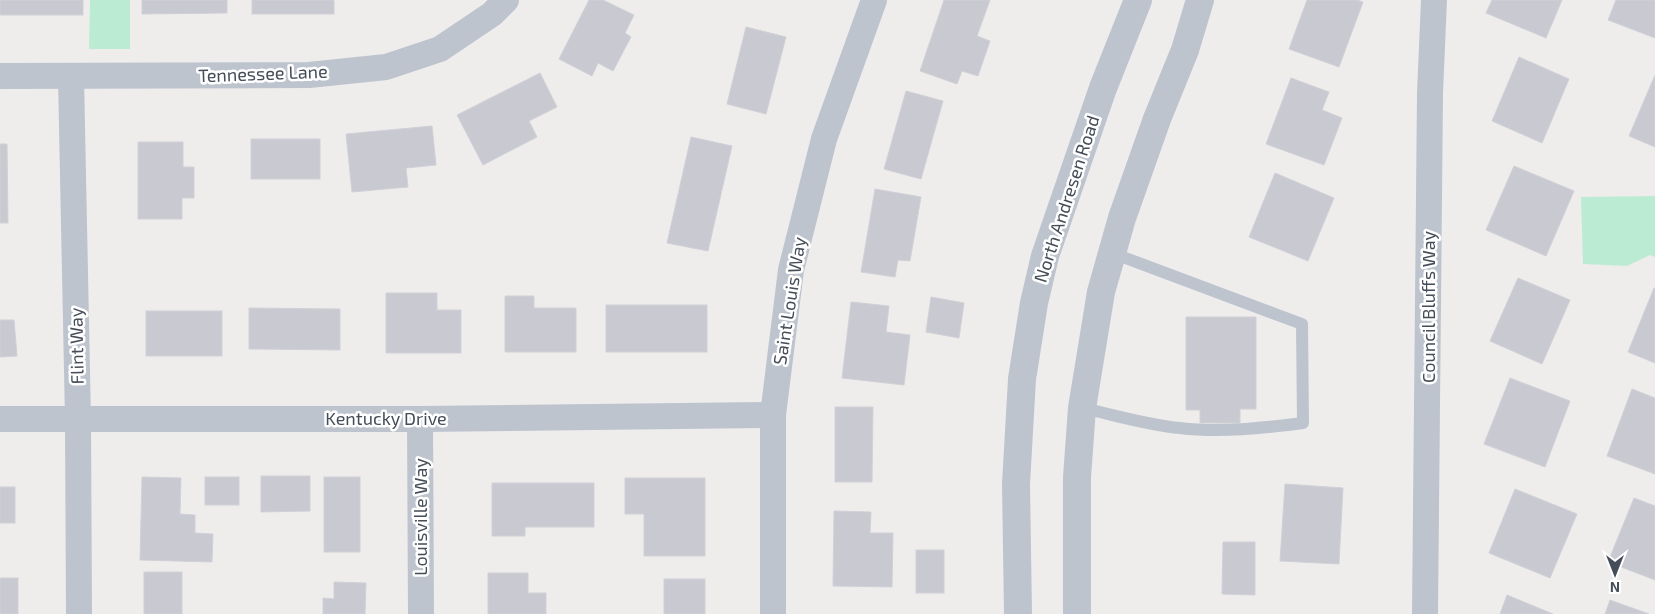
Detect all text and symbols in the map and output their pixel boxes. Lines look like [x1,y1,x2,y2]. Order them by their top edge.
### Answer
street label: Tennessee Lane [198,60,328,86]
street label: North Andresen Road [1029,112,1103,285]
street label: Council Bluffs Way [1417,230,1439,383]
street label: Saint Louis Way [768,235,810,366]
street label: Flint Way [64,307,88,385]
street label: Kentucky Drive [325,407,447,429]
street label: Louisville Way [409,458,431,576]
north arrow [1590,549,1640,599]
text: N [1610,579,1620,596]

